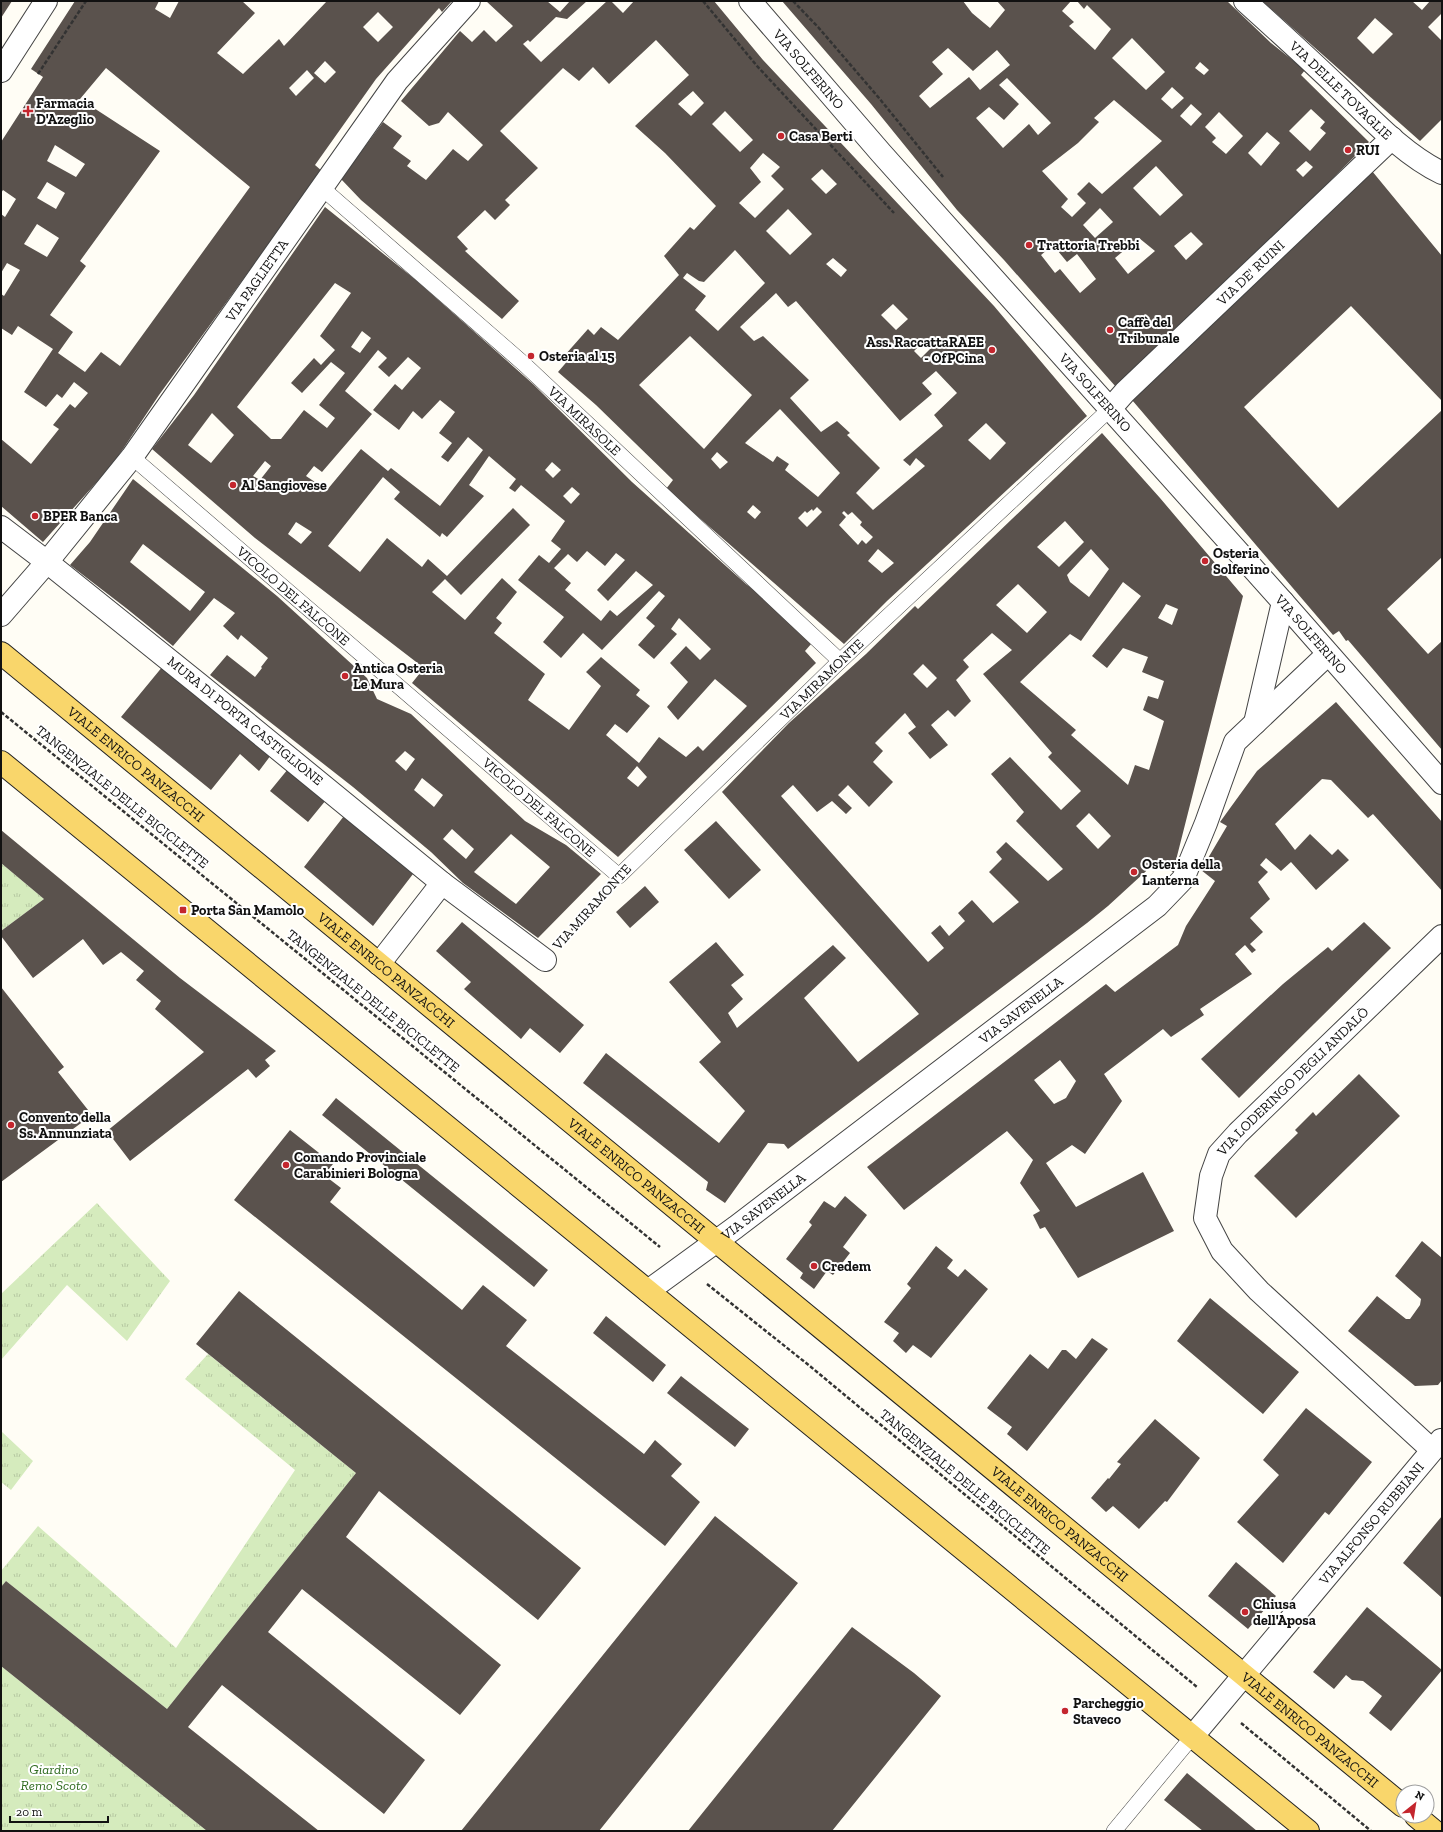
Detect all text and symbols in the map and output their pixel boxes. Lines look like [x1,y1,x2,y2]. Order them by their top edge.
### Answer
street label: VIA SOLFERINO [769,25,848,113]
street label: VIA DELLE TOVAGLIE [1285,37,1396,143]
place label: Farmacia D'Azeglio [36,95,95,128]
marker: Farmacia D'Azeglio [23,106,33,116]
place label: Casa Berti [789,128,853,145]
marker: Casa Berti [776,131,786,141]
place label: RUI [1356,142,1380,159]
marker: RUI [1343,145,1353,155]
street label: VIA PAGLIETTA [221,235,292,326]
street label: VIA DE' RUINI [1212,236,1288,309]
place label: Trattoria Trebbi [1037,237,1140,254]
marker: Trattoria Trebbi [1024,240,1034,250]
place label: Caffè del Tribunale [1118,314,1180,347]
marker: Caffè del Tribunale [1105,325,1115,335]
place label: Ass. RaccattaRAEE - OfPCina [866,334,984,367]
marker: Ass. RaccattaRAEE - OfPCina [987,345,997,355]
place label: Osteria al 15 [539,348,614,365]
street label: VIA SOLFERINO [1055,349,1135,435]
marker: Osteria al 15 [526,351,536,361]
street label: VIA MIRASOLE [544,382,624,459]
place label: Al Sangiovese [241,477,327,494]
marker: Al Sangiovese [228,480,238,490]
place label: BPER Banca [43,508,118,525]
marker: BPER Banca [30,511,40,521]
street label: VICOLO DEL FALCONE [233,542,353,649]
place label: Osteria Solferino [1213,545,1270,578]
marker: Osteria Solferino [1200,556,1210,566]
street label: VIA SOLFERINO [1271,590,1351,677]
street label: VIA MIRAMONTE [776,635,867,724]
street label: MURA DI PORTA CASTIGLIONE [164,653,326,789]
place label: Antica Osteria Le Mura [353,660,443,693]
marker: Antica Osteria Le Mura [340,671,350,681]
street label: VIALE ENRICO PANZACCHI [63,702,208,826]
street label: TANGENZIALE DELLE BICICLETTE [32,722,212,872]
street label: VICOLO DEL FALCONE [478,753,599,860]
place label: Osteria della Lanterna [1142,856,1221,889]
street label: VIA MIRAMONTE [548,861,635,954]
marker: Osteria della Lanterna [1129,867,1139,877]
place label: Porta San Mamolo [191,902,305,919]
marker: Porta San Mamolo [178,905,188,915]
street label: VIALE ENRICO PANZACCHI [314,908,458,1031]
street label: TANGENZIALE DELLE BICICLETTE [283,926,463,1076]
street label: VIA SAVENELLA [975,972,1067,1048]
street label: VIA LODERINGO DEGLI ANDALÒ [1212,1003,1372,1160]
place label: Convento della Ss. Annunziata [19,1109,112,1142]
street label: VIALE ENRICO PANZACCHI [564,1114,709,1237]
marker: Convento della Ss. Annunziata [6,1120,16,1130]
place label: Comando Provinciale Carabinieri Bologna [294,1149,426,1182]
marker: Comando Provinciale Carabinieri Bologna [281,1160,291,1170]
street label: VIA SAVENELLA [717,1168,809,1244]
place label: Credem [822,1258,872,1275]
marker: Credem [809,1261,819,1271]
street label: TANGENZIALE DELLE BICICLETTE [876,1406,1054,1558]
street label: VIA ALFONSO RUBBIANI [1314,1458,1427,1589]
street label: VIALE ENRICO PANZACCHI [987,1462,1132,1585]
place label: Chiusa dell'Aposa [1253,1596,1316,1629]
marker: Chiusa dell'Aposa [1240,1607,1250,1617]
street label: VIALE ENRICO PANZACCHI [1237,1668,1382,1791]
place label: Parcheggio Staveco [1073,1695,1144,1728]
marker: Parcheggio Staveco [1060,1706,1070,1716]
park label: Giardino Remo Scoto [21,1761,88,1794]
north arrow [1395,1784,1435,1824]
text: N [1413,1788,1427,1804]
scale bar [10,1798,108,1824]
text: 20 m [16,1805,43,1819]

